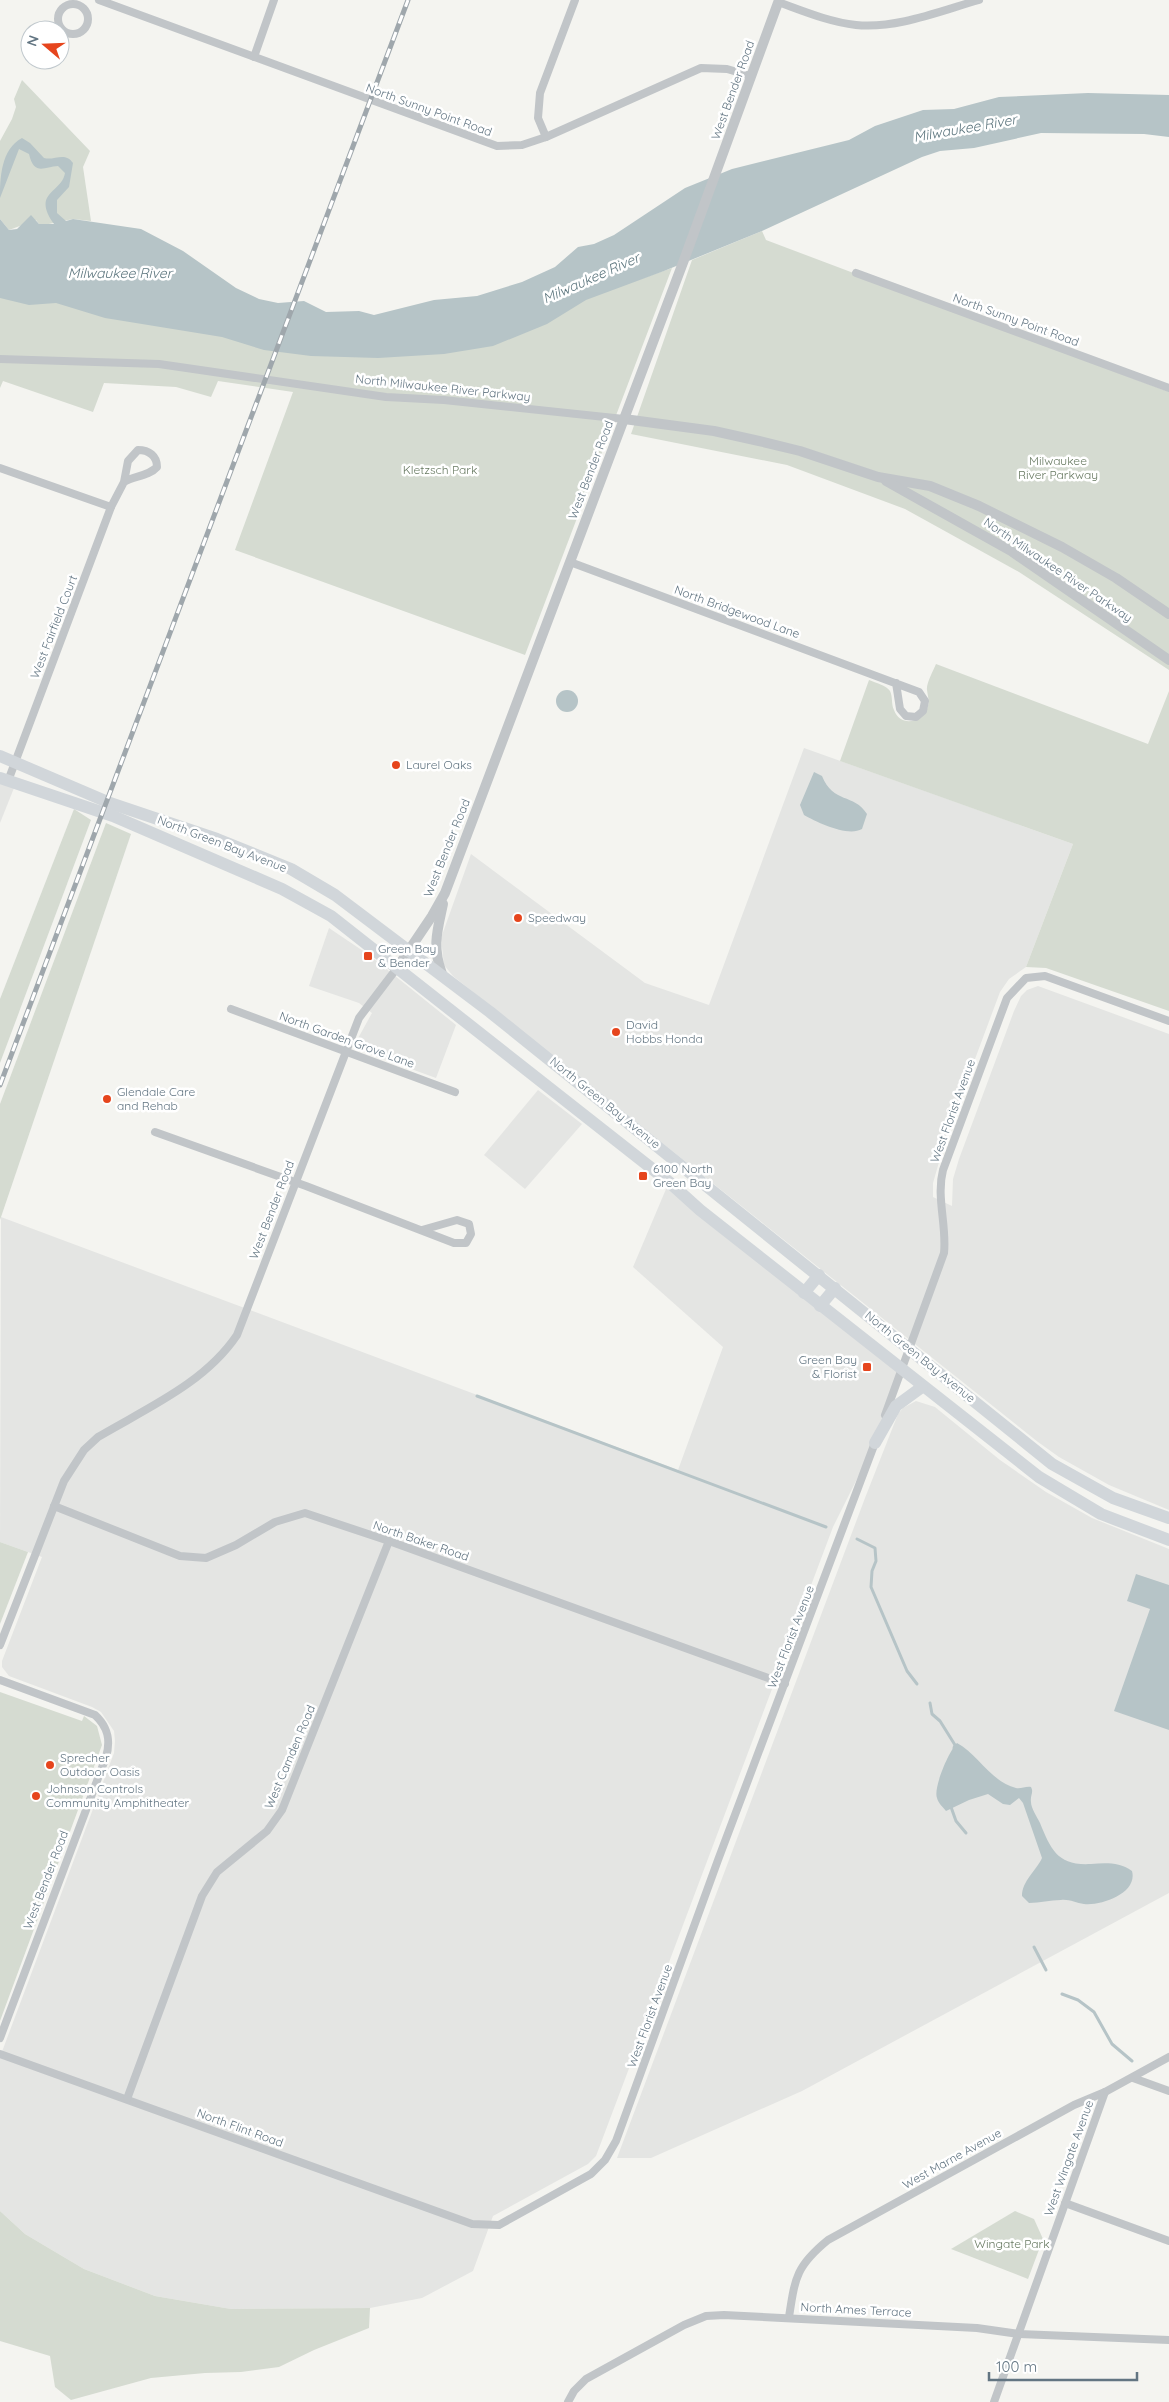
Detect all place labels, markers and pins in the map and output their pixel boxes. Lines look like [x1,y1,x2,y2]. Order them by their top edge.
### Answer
place label: Laurel Oaks [406,757,472,772]
marker: Laurel Oaks [390,759,402,771]
place label: Speedway [528,910,586,925]
marker: Speedway [512,912,524,924]
place label: Green Bay & Bender [378,941,436,970]
marker: Green Bay & Bender [362,950,374,962]
place label: David Hobbs Honda [626,1017,703,1046]
marker: David Hobbs Honda [610,1026,622,1038]
place label: Glendale Care and Rehab [117,1084,195,1113]
marker: Glendale Care and Rehab [101,1093,113,1105]
place label: 6100 North Green Bay [653,1161,713,1190]
marker: 6100 North Green Bay [637,1170,649,1182]
place label: Green Bay & Florist [799,1352,857,1381]
marker: Green Bay & Florist [861,1361,873,1373]
place label: Sprecher Outdoor Oasis [60,1750,140,1779]
marker: Sprecher Outdoor Oasis [44,1759,56,1771]
place label: Johnson Controls Community Amphitheater [46,1781,190,1810]
marker: Johnson Controls Community Amphitheater [30,1790,42,1802]

